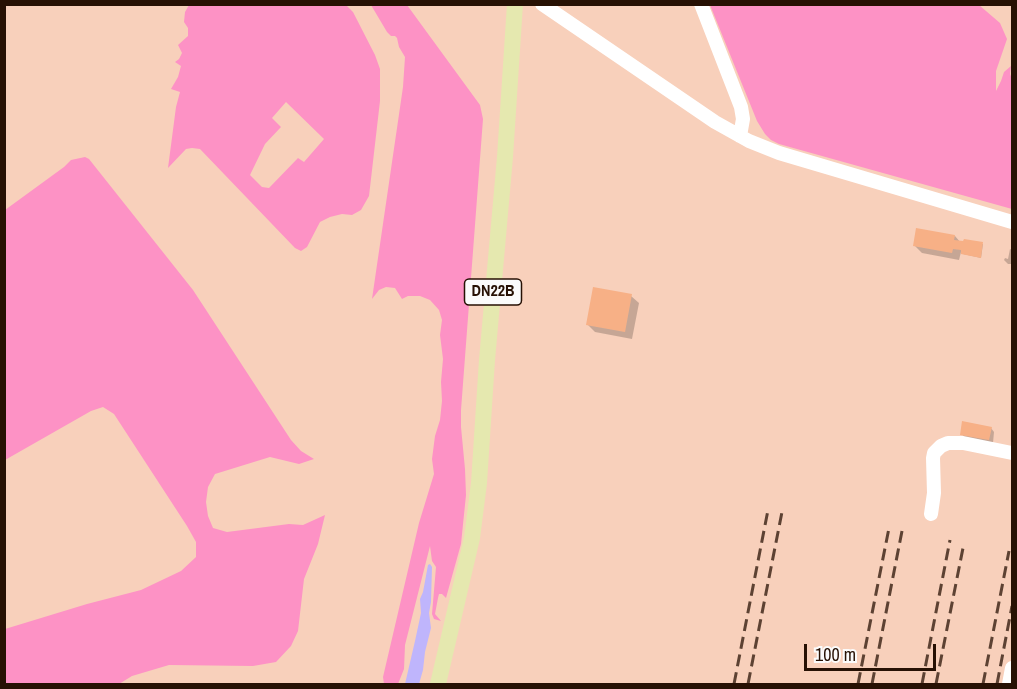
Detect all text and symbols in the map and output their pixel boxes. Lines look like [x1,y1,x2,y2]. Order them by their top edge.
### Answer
road number: DN22B [464,279,522,305]
scale bar [807,632,939,670]
text: 100 m [815,642,856,667]

